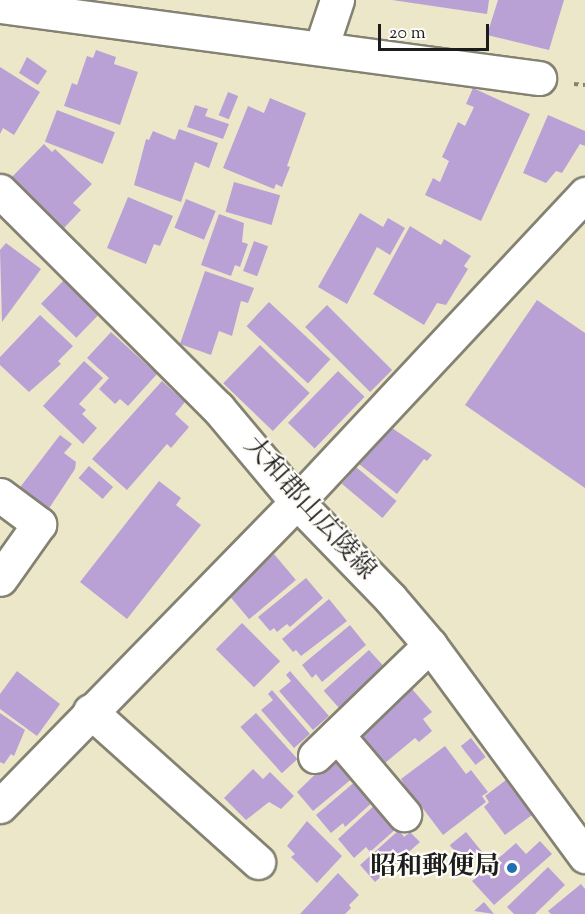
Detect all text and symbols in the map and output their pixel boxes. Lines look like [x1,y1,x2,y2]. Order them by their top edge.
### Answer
scale bar [381,12,492,50]
text: 20 m [389,21,426,47]
street label: 大和郡山広陵線 [237,431,381,587]
place label: 昭和郵便局 [370,852,500,884]
marker: 昭和郵便局 [505,861,519,875]

